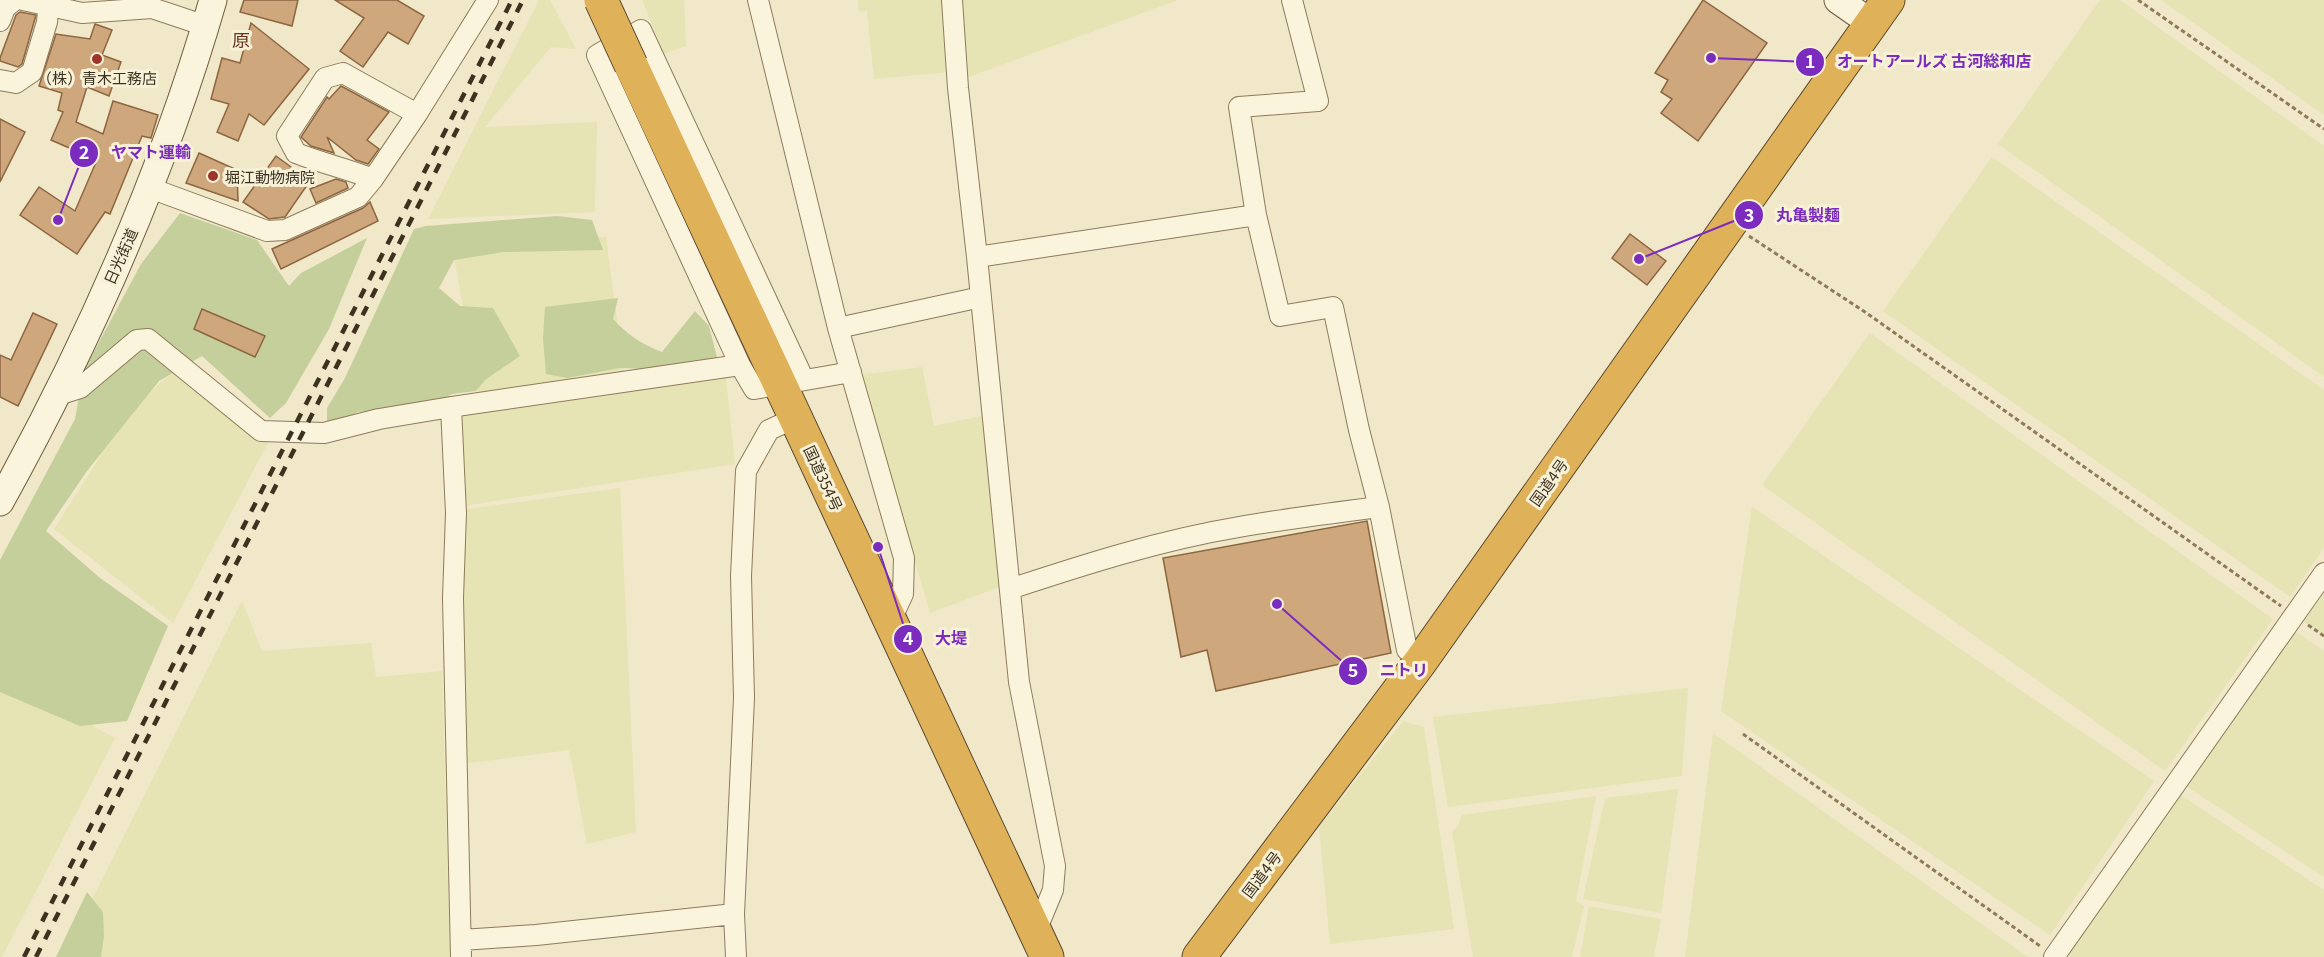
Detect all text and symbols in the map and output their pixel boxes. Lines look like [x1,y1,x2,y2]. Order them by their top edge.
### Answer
district label: 原 [232,26,250,52]
callout: オートアールズ 古河総和店 [1795,45,2044,79]
text: 1 [1805,47,1815,73]
text: オートアールズ 古河総和店 [1837,48,2031,72]
marker: （株）青木工務店 [90,52,104,66]
place label: （株）青木工務店 [37,67,157,88]
callout: ヤマト運輸 [69,136,203,170]
text: 2 [79,138,89,164]
text: ヤマト運輸 [111,139,191,163]
place label: 堀江動物病院 [225,166,315,187]
marker: 堀江動物病院 [206,169,220,183]
callout: 丸亀製麺 [1734,198,1852,232]
text: 3 [1744,201,1754,227]
text: 丸亀製麺 [1776,202,1840,226]
street label: 日光街道 [98,224,142,288]
street label: 国道354号 [800,442,848,514]
street label: 国道4号 [1524,454,1572,510]
callout: 大堤 [893,622,979,656]
text: 4 [903,624,914,650]
text: 大堤 [935,625,967,649]
callout: ニトリ [1338,654,1440,688]
text: 5 [1348,656,1358,682]
text: ニトリ [1380,657,1428,681]
street label: 国道4号 [1237,846,1285,902]

